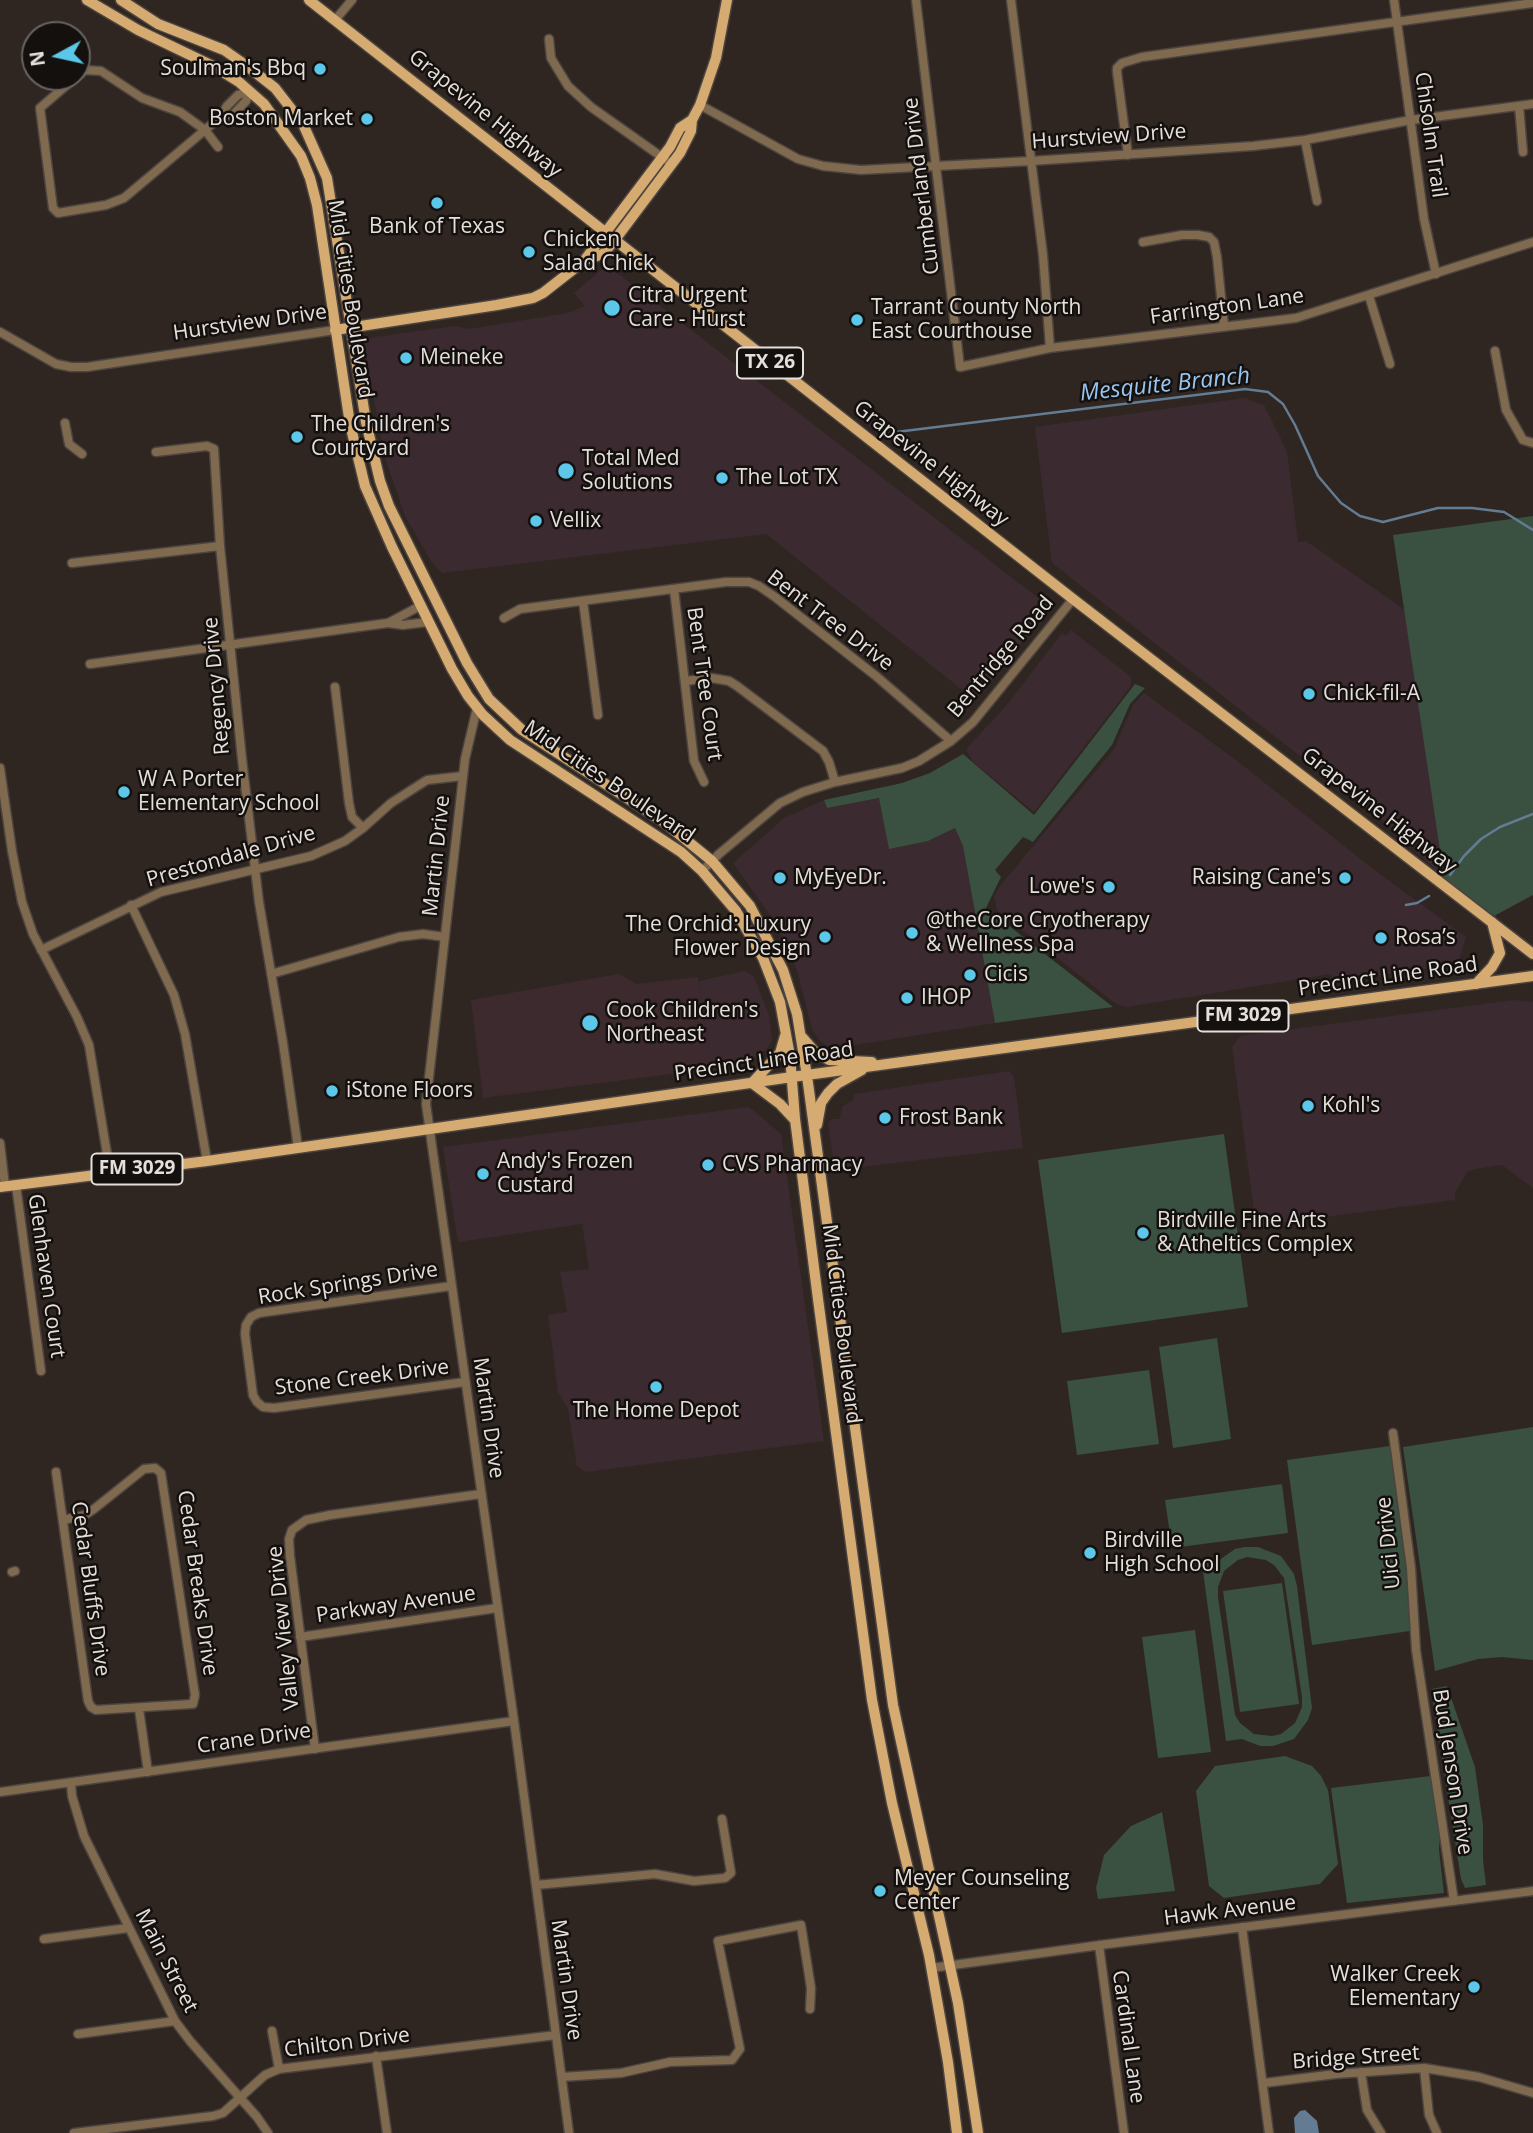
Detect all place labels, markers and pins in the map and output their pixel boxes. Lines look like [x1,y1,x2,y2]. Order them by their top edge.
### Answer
place label: Soulman's Bbq [160,56,306,82]
marker: Soulman's Bbq [312,61,328,77]
place label: Boston Market [209,106,353,132]
marker: Boston Market [359,111,375,127]
marker: Bank of Texas [429,195,445,211]
place label: Bank of Texas [369,214,505,240]
place label: Chicken Salad Chick [543,227,654,277]
marker: Chicken Salad Chick [521,244,537,260]
place label: Citra Urgent Care - Hurst [628,283,747,333]
place label: Tarrant County North East Courthouse [871,295,1081,345]
marker: Citra Urgent Care - Hurst [602,298,622,318]
marker: Tarrant County North East Courthouse [849,312,865,328]
place label: Meineke [420,345,503,371]
marker: Meineke [398,350,414,366]
place label: The Children's Courtyard [311,412,450,462]
marker: The Children's Courtyard [289,429,305,445]
place label: Total Med Solutions [582,446,680,496]
marker: Total Med Solutions [556,461,576,481]
place label: The Lot TX [736,465,838,491]
marker: The Lot TX [714,470,730,486]
place label: Vellix [550,508,601,534]
marker: Vellix [528,513,544,529]
place label: Chick-fil-A [1323,681,1420,707]
marker: Chick-fil-A [1301,686,1317,702]
place label: W A Porter Elementary School [138,767,320,817]
marker: W A Porter Elementary School [116,784,132,800]
place label: MyEyeDr. [794,865,887,891]
place label: Raising Cane's [1192,865,1331,891]
marker: MyEyeDr. [772,870,788,886]
marker: Raising Cane's [1337,870,1353,886]
place label: Lowe's [1029,874,1095,900]
marker: Lowe's [1101,879,1117,895]
place label: @theCore Cryotherapy & Wellness Spa [926,908,1149,958]
place label: The Orchid: Luxury Flower Design [626,912,811,962]
marker: @theCore Cryotherapy & Wellness Spa [904,925,920,941]
place label: Rosa’s [1395,925,1456,951]
marker: The Orchid: Luxury Flower Design [817,929,833,945]
marker: Rosa’s [1373,930,1389,946]
place label: Cicis [984,962,1028,988]
marker: Cicis [962,967,978,983]
place label: IHOP [921,985,971,1011]
marker: IHOP [899,990,915,1006]
place label: Cook Children's Northeast [606,998,758,1048]
marker: Cook Children's Northeast [580,1013,600,1033]
place label: iStone Floors [346,1078,473,1104]
marker: iStone Floors [324,1083,340,1099]
place label: Kohl's [1322,1093,1380,1119]
marker: Kohl's [1300,1098,1316,1114]
place label: Frost Bank [899,1105,1003,1131]
marker: Frost Bank [877,1110,893,1126]
place label: Andy's Frozen Custard [497,1149,633,1199]
place label: CVS Pharmacy [722,1152,862,1178]
marker: CVS Pharmacy [700,1157,716,1173]
marker: Andy's Frozen Custard [475,1166,491,1182]
place label: Birdville Fine Arts & Atheltics Complex [1157,1208,1353,1258]
marker: Birdville Fine Arts & Atheltics Complex [1135,1225,1151,1241]
marker: The Home Depot [648,1379,664,1395]
place label: The Home Depot [573,1398,739,1424]
place label: Birdville High School [1104,1528,1220,1578]
marker: Birdville High School [1082,1545,1098,1561]
place label: Meyer Counseling Center [894,1866,1069,1916]
marker: Meyer Counseling Center [872,1883,888,1899]
place label: Walker Creek Elementary [1330,1962,1460,2012]
marker: Walker Creek Elementary [1466,1979,1482,1995]

